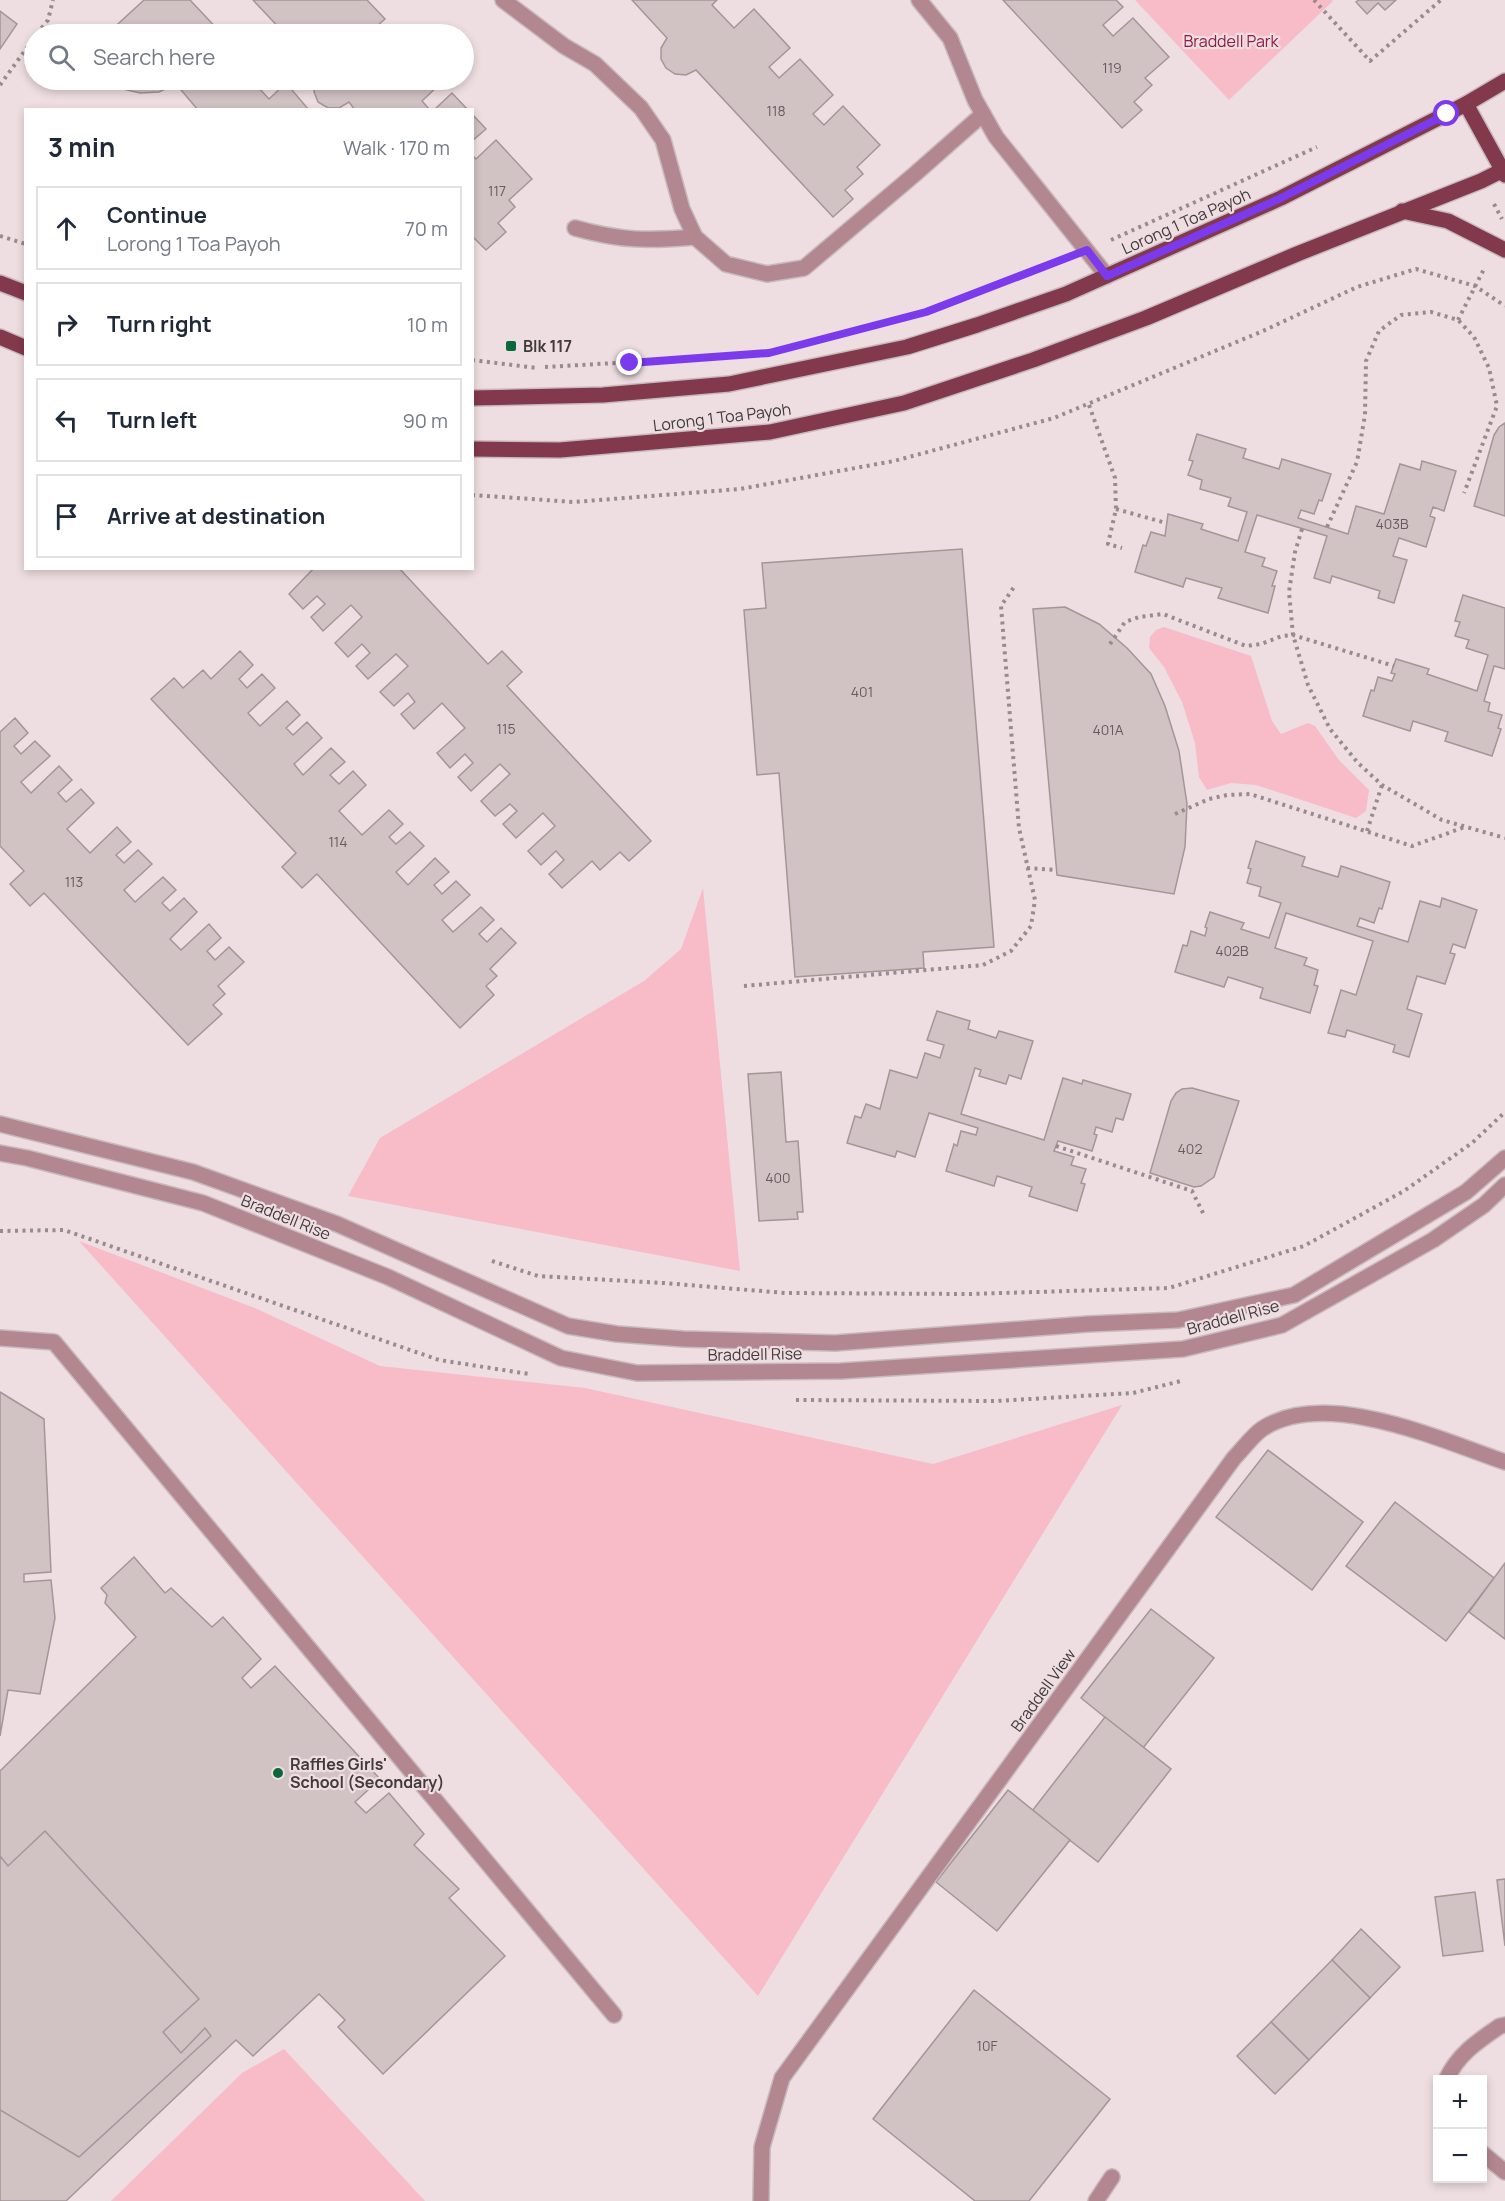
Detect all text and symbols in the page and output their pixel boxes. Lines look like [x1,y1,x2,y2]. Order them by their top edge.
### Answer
search box [24,24,474,90]
park label: Braddell Park [1183,30,1280,52]
icon: search [45,41,78,74]
text: Search here [93,42,215,72]
house number: 119 [1102,58,1122,77]
route start [1433,100,1459,126]
house number: 118 [766,101,786,120]
text: 3 min [48,129,115,165]
text: Walk · 170 m [343,134,450,161]
house number: 117 [488,181,506,200]
street label: Lorong 1 Toa Payoh [1118,183,1254,259]
text: Continue [107,200,207,230]
icon: ahead [50,212,83,245]
text: 70 m [405,215,448,242]
text: Lorong 1 Toa Payoh [107,230,281,257]
icon: right [50,308,83,341]
text: Turn right [107,309,212,339]
text: 10 m [407,311,448,338]
place label: Blk 117 [523,335,572,357]
marker: Blk 117 [504,339,518,353]
route end [616,349,642,375]
street label: Lorong 1 Toa Payoh [652,398,792,436]
icon: left [50,404,83,437]
text: Turn left [107,405,197,435]
text: 90 m [402,407,448,434]
icon: arrive [50,500,83,533]
text: Arrive at destination [107,501,325,531]
house number: 403B [1375,514,1409,533]
house number: 401 [851,682,873,701]
house number: 115 [496,719,516,738]
house number: 401A [1092,720,1124,739]
house number: 114 [328,832,348,851]
house number: 113 [65,872,83,891]
house number: 402B [1215,941,1249,960]
house number: 402 [1178,1139,1202,1158]
house number: 400 [765,1168,791,1187]
street label: Braddell Rise [238,1189,334,1245]
street label: Braddell Rise [1184,1294,1282,1340]
street label: Braddell Rise [707,1342,803,1366]
street label: Braddell View [1005,1644,1081,1736]
place label: Raffles Girls' School (Secondary) [290,1753,445,1793]
marker: Raffles Girls' School (Secondary) [271,1766,285,1780]
house number: 10F [976,2036,998,2055]
map controls [1433,2075,1487,2183]
button: + [1433,2075,1487,2129]
button: − [1433,2129,1487,2183]

